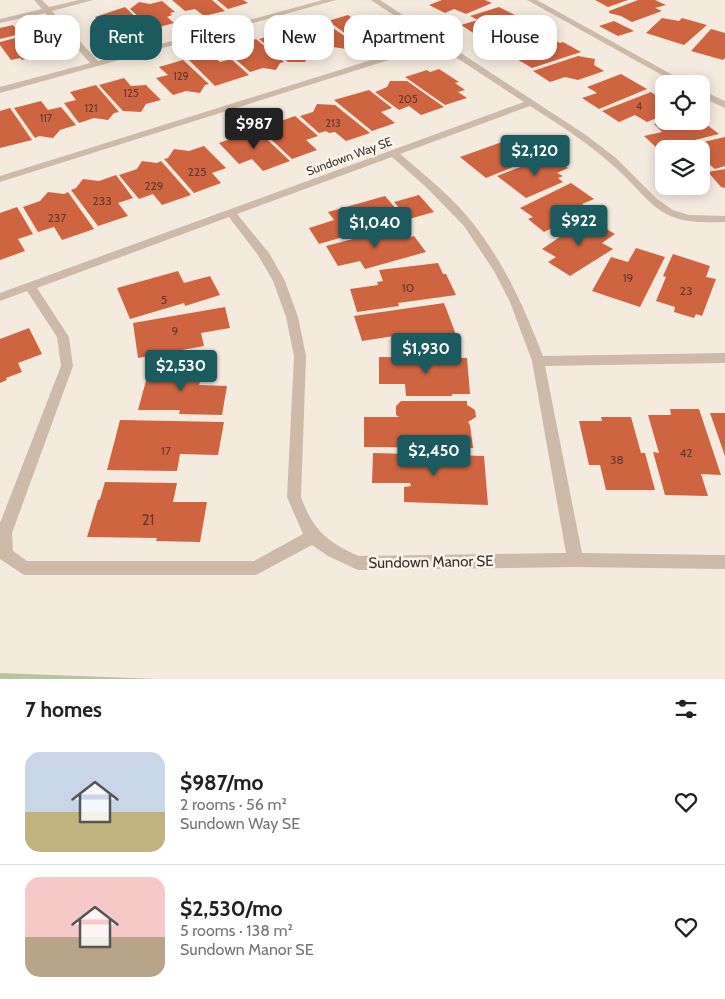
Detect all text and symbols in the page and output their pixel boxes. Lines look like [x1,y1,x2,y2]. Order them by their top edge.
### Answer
chip: Buy [15,15,80,60]
chip: Rent [90,15,162,60]
chip: Filters [172,15,254,60]
chip: New [264,15,334,60]
chip: Apartment [344,15,463,60]
chip: House [473,15,557,60]
house number: 129 [173,69,189,83]
map controls [655,75,710,195]
button: locate [655,75,710,130]
house number: 125 [123,86,139,100]
house number: 205 [398,92,418,106]
house number: 4 [636,99,643,113]
house number: 121 [85,101,97,115]
pin: $987 [224,108,284,150]
house number: 117 [40,111,53,125]
text: $987 [236,114,272,133]
house number: 213 [325,116,341,130]
street label: Sundown Way SE [304,133,394,178]
pin: $2,120 [494,134,576,177]
button: layers [655,140,710,195]
text: $2,120 [512,141,558,160]
house number: 225 [187,164,207,179]
house number: 229 [144,178,164,193]
house number: 233 [92,193,112,208]
pin: $922 [549,204,609,247]
pin: $1,040 [334,206,416,249]
house number: 237 [48,210,66,225]
text: $922 [561,211,597,230]
text: $1,040 [349,213,401,232]
house number: 19 [623,270,634,285]
house number: 10 [402,280,414,295]
house number: 23 [680,283,692,298]
house number: 5 [161,292,167,307]
house number: 9 [172,323,179,338]
pin: $1,930 [385,332,467,375]
text: $1,930 [402,339,450,358]
pin: $2,530 [140,350,222,392]
text: $2,530 [156,356,206,375]
pin: $2,450 [393,434,475,477]
text: $2,450 [408,441,460,460]
house number: 17 [161,443,171,458]
house number: 42 [679,445,693,460]
house number: 38 [610,452,624,467]
house number: 21 [142,511,154,529]
street label: Sundown Manor SE [368,552,494,572]
icon: filters [672,695,700,723]
text: 7 homes [25,697,102,722]
text: $987/mo [180,770,263,795]
icon: home [65,772,125,832]
icon: heart [672,788,700,816]
text: 2 rooms · 56 m² [180,795,287,814]
text: Sundown Way SE [180,814,300,833]
text: $2,530/mo [180,896,283,921]
icon: home [65,897,125,957]
icon: heart [672,913,700,941]
text: 5 rooms · 138 m² [180,921,293,940]
text: Sundown Manor SE [180,940,314,959]

